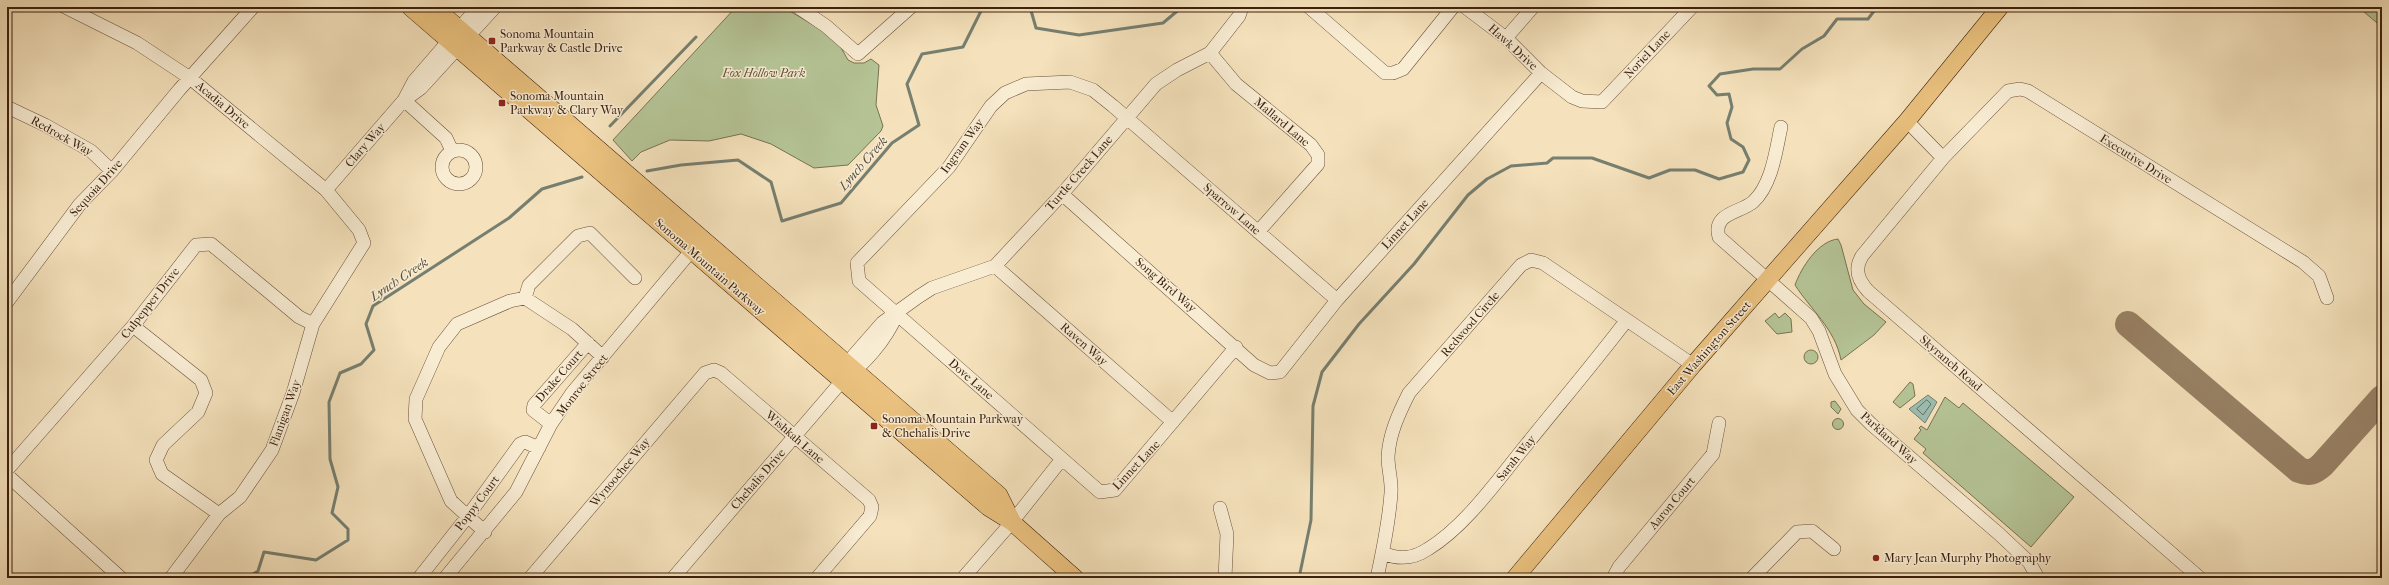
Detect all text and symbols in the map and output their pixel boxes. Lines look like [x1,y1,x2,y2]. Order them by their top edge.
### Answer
street label: Hawk Drive [1485,21,1541,73]
place label: Sonoma Mountain Parkway & Castle Drive [500,27,623,55]
street label: Noriel Lane [1621,27,1673,81]
marker: Sonoma Mountain Parkway & Castle Drive [487,36,497,46]
park label: Fox Hollow Park [722,66,805,80]
street label: Acadia Drive [192,78,253,132]
place label: Sonoma Mountain Parkway & Clary Way [510,89,624,117]
street label: Mallard Lane [1251,95,1313,149]
marker: Sonoma Mountain Parkway & Clary Way [497,98,507,108]
street label: Redrock Way [28,113,96,159]
street label: Ingram Way [938,115,987,176]
street label: Clary Way [342,120,388,170]
street label: Executive Drive [2097,131,2175,187]
street label: Turtle Creek Lane [1043,132,1116,213]
water label: Lynch Creek [835,133,891,194]
street label: Sequoia Drive [67,156,125,219]
street label: Sparrow Lane [1200,180,1264,238]
street label: Linnet Lane [1379,196,1431,252]
street label: Sonoma Mountain Parkway [652,215,768,319]
water label: Lynch Creek [366,254,431,304]
street label: Song Bird Way [1133,255,1200,316]
street label: Culpepper Drive [118,265,182,341]
street label: Redwood Circle [1438,288,1502,360]
street label: East Washington Street [1664,297,1754,398]
street label: Raven Way [1057,320,1111,369]
street label: Skyranch Road [1917,332,1985,394]
street label: Drake Court [533,346,586,405]
street label: Monroe Street [553,351,611,419]
street label: Dove Lane [946,356,996,402]
street label: Flanigan Way [266,377,304,448]
street label: Wishkah Lane [762,407,827,466]
street label: Parkland Way [1858,409,1921,468]
place label: Sonoma Mountain Parkway & Chehalis Drive [882,412,1024,440]
marker: Sonoma Mountain Parkway & Chehalis Drive [869,421,879,431]
street label: Sarah Way [1493,432,1539,484]
street label: Wynoochee Way [586,434,653,510]
street label: Linnet Lane [1109,437,1163,493]
street label: Chehalis Drive [728,446,788,512]
street label: Poppy Court [452,472,503,533]
street label: Aaron Court [1645,473,1698,533]
place label: Mary Jean Murphy Photography [1884,551,2052,565]
marker: Mary Jean Murphy Photography [1871,553,1881,563]

